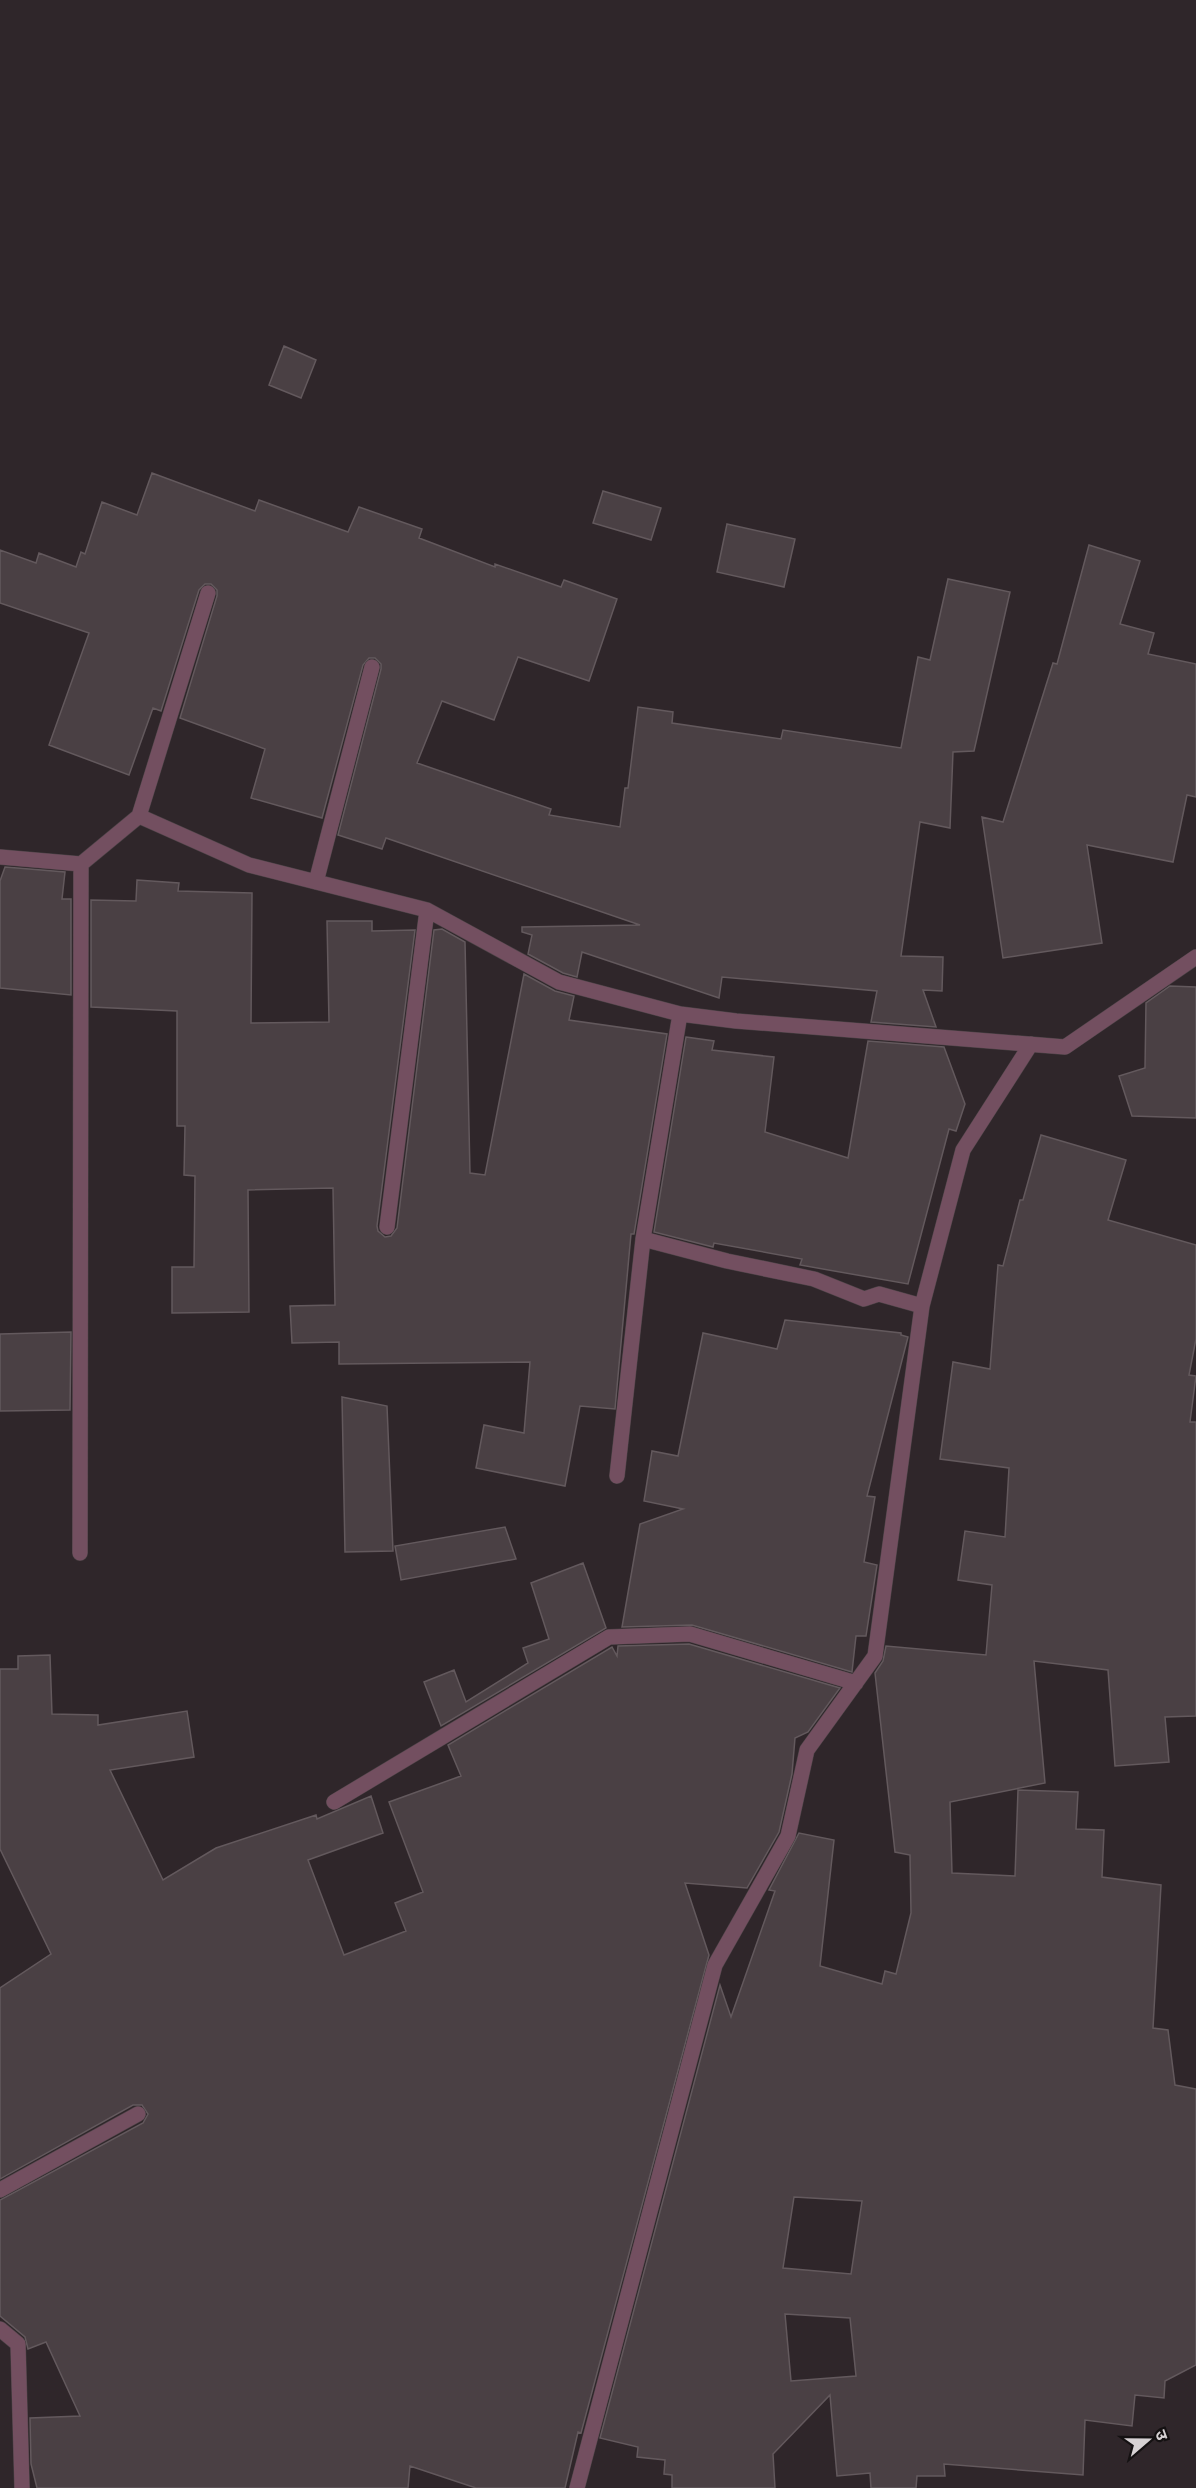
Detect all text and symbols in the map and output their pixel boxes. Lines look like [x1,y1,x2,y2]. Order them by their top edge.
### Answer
north arrow [1118,2410,1178,2470]
text: उ [1151,2427,1173,2443]

